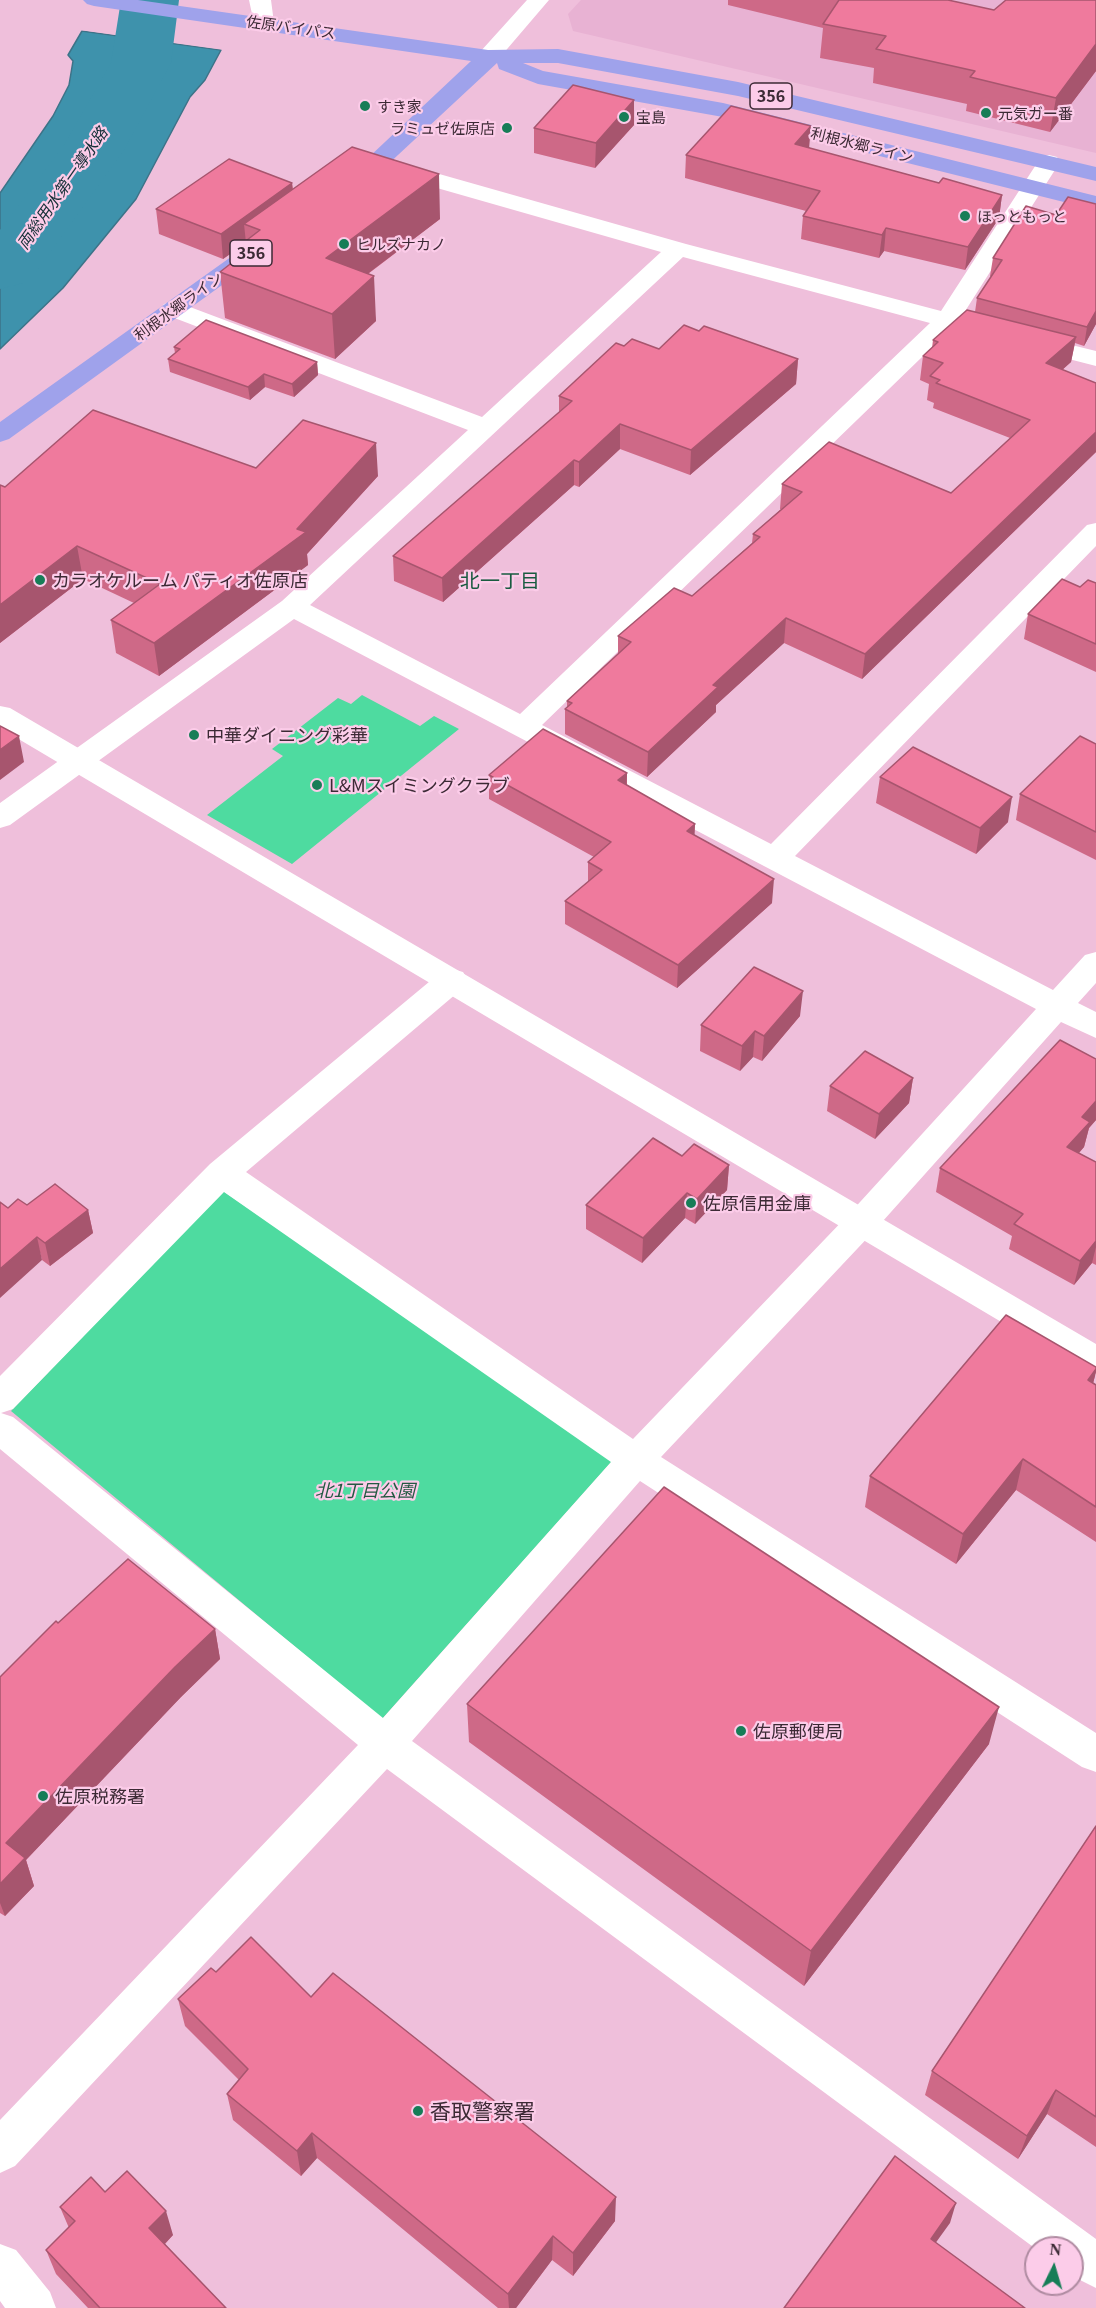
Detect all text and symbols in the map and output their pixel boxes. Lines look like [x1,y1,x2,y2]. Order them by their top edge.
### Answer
street label: 佐原バイパス [245,12,337,42]
road number: 356 [750,83,792,109]
place label: すき家 [377,97,422,115]
marker: すき家 [358,99,372,113]
place label: 元気ガー番 [998,104,1073,122]
marker: 元気ガー番 [979,106,993,120]
place label: 宝島 [636,108,666,126]
marker: 宝島 [617,110,631,124]
place label: ラミュゼ佐原店 [390,119,495,137]
marker: ラミュゼ佐原店 [500,121,514,135]
water label: 両総用水第一導水路 [13,124,111,252]
street label: 利根水郷ライン [809,124,915,166]
place label: ほっともっと [977,207,1067,225]
marker: ほっともっと [958,209,972,223]
place label: ヒルズナカノ [356,235,446,253]
marker: ヒルズナカノ [337,237,351,251]
road number: 356 [230,240,272,266]
street label: 利根水郷ライン [130,268,226,344]
district label: 北一丁目 [460,568,540,592]
place label: カラオケルーム パティオ佐原店 [52,569,308,591]
marker: カラオケルーム パティオ佐原店 [33,573,47,587]
place label: 中華ダイニング彩華 [206,724,368,746]
marker: 中華ダイニング彩華 [187,728,201,742]
place label: L&Mスイミングクラブ [329,774,510,796]
marker: L&Mスイミングクラブ [310,778,324,792]
place label: 佐原信用金庫 [703,1192,811,1214]
marker: 佐原信用金庫 [684,1196,698,1210]
park label: 北1丁目公園 [315,1479,415,1501]
place label: 佐原郵便局 [753,1720,843,1742]
marker: 佐原郵便局 [734,1724,748,1738]
place label: 佐原税務署 [55,1785,145,1807]
marker: 佐原税務署 [36,1789,50,1803]
place label: 香取警察署 [430,2098,535,2124]
marker: 香取警察署 [411,2104,425,2118]
north arrow [1024,2236,1084,2296]
text: N [1049,2241,1062,2259]

